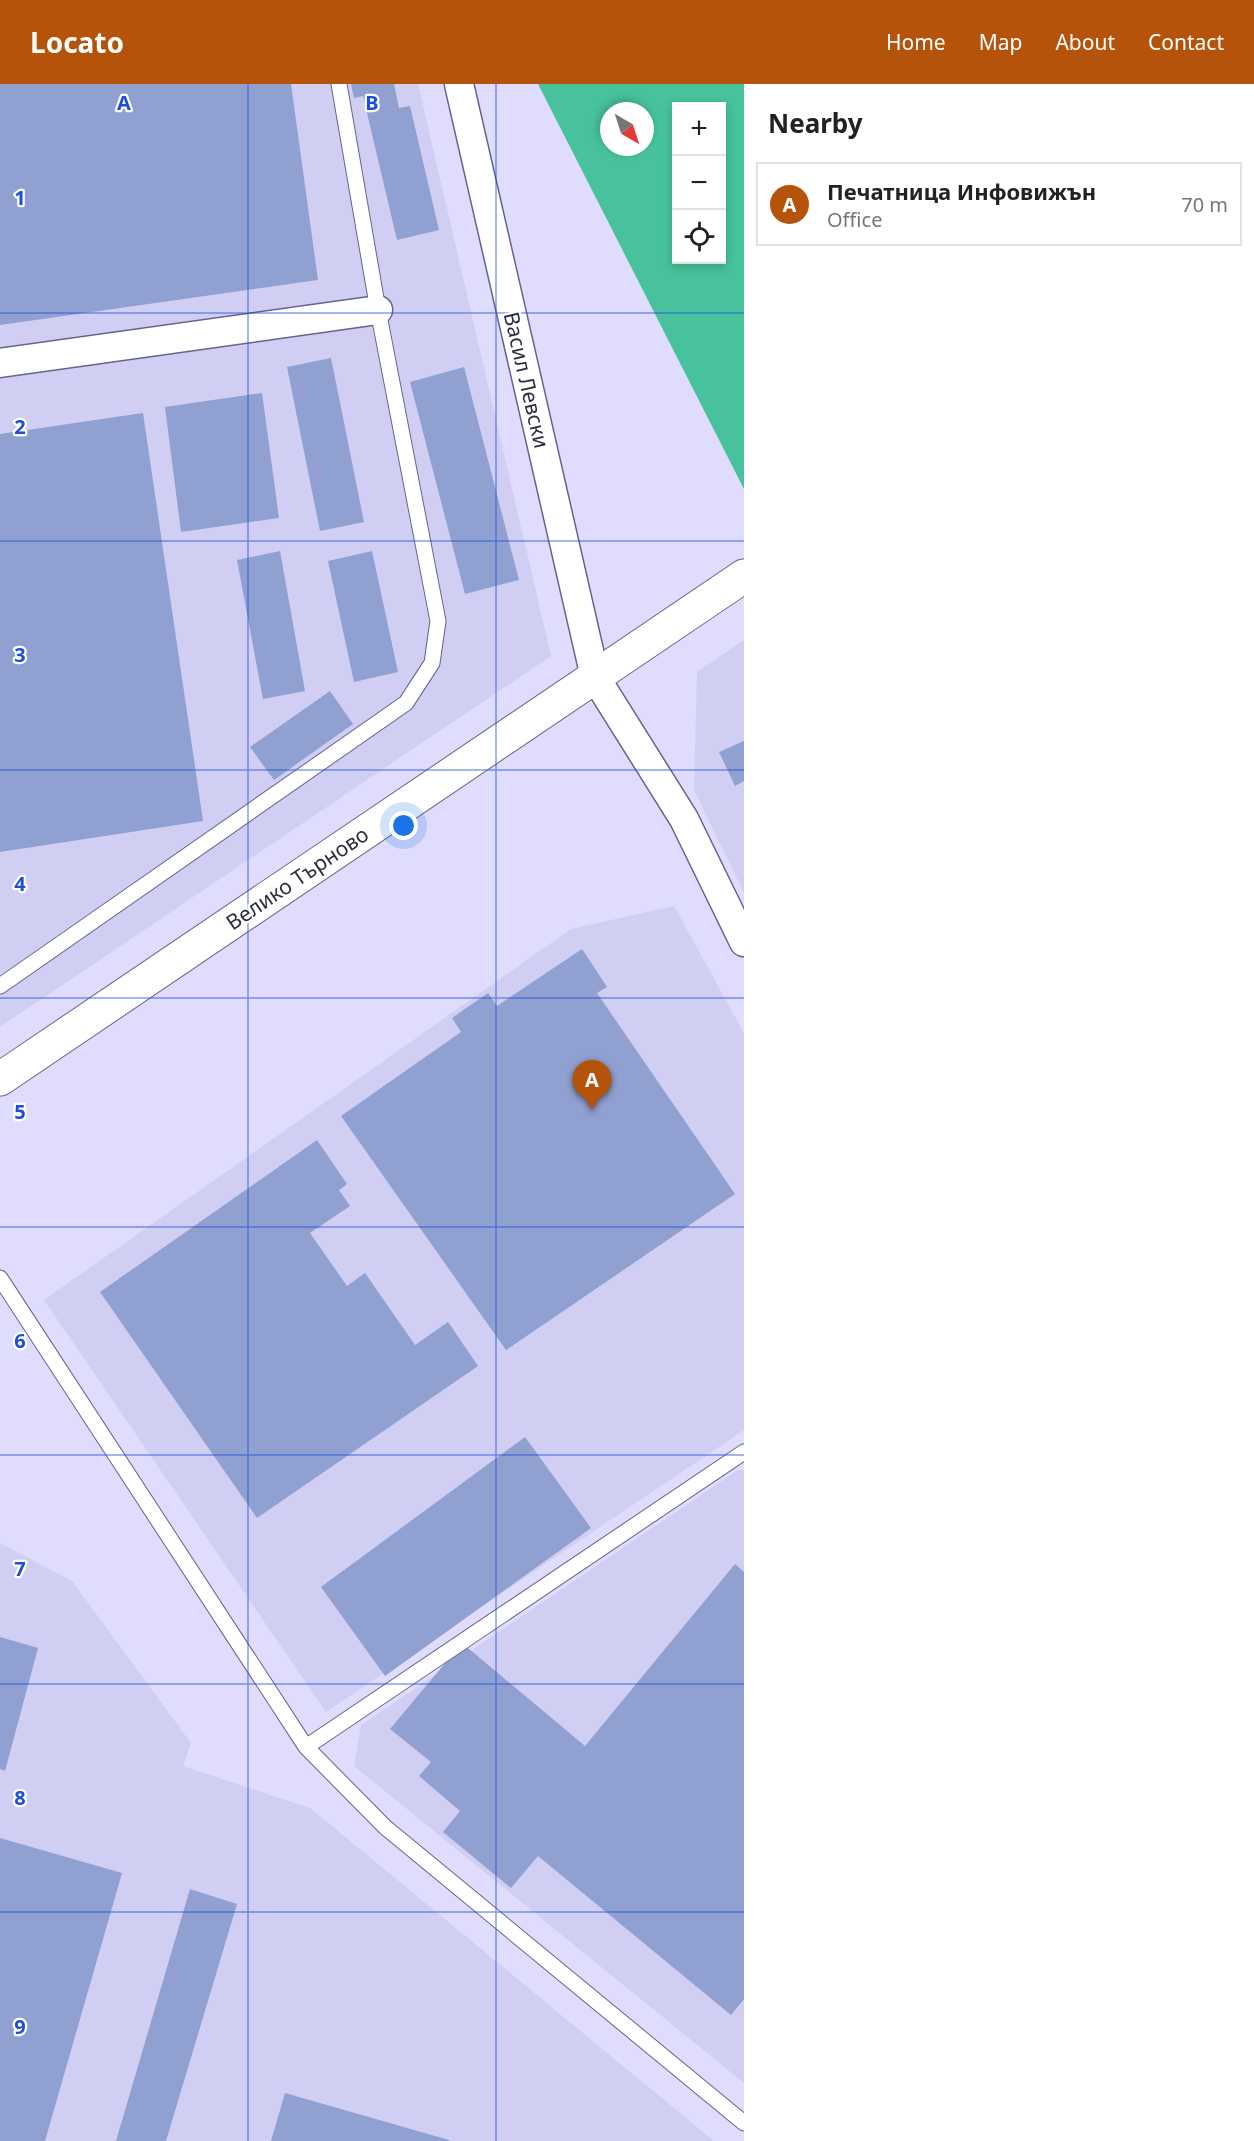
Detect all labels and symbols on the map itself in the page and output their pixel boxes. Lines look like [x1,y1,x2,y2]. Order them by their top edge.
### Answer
text: A [117,89,131,116]
text: B [365,89,379,116]
north arrow [600,102,654,156]
text: 1 [14,184,26,211]
street label: Васил Левски [498,309,556,451]
text: 2 [14,413,26,440]
text: 3 [14,641,26,668]
your location [389,811,418,840]
street label: Велико Търново [220,820,374,936]
text: 4 [14,870,26,897]
pin: A [572,1060,612,1110]
text: 5 [14,1098,26,1125]
text: 6 [14,1327,26,1354]
text: 7 [14,1555,26,1582]
text: 8 [14,1784,26,1811]
text: 9 [14,2013,26,2040]

